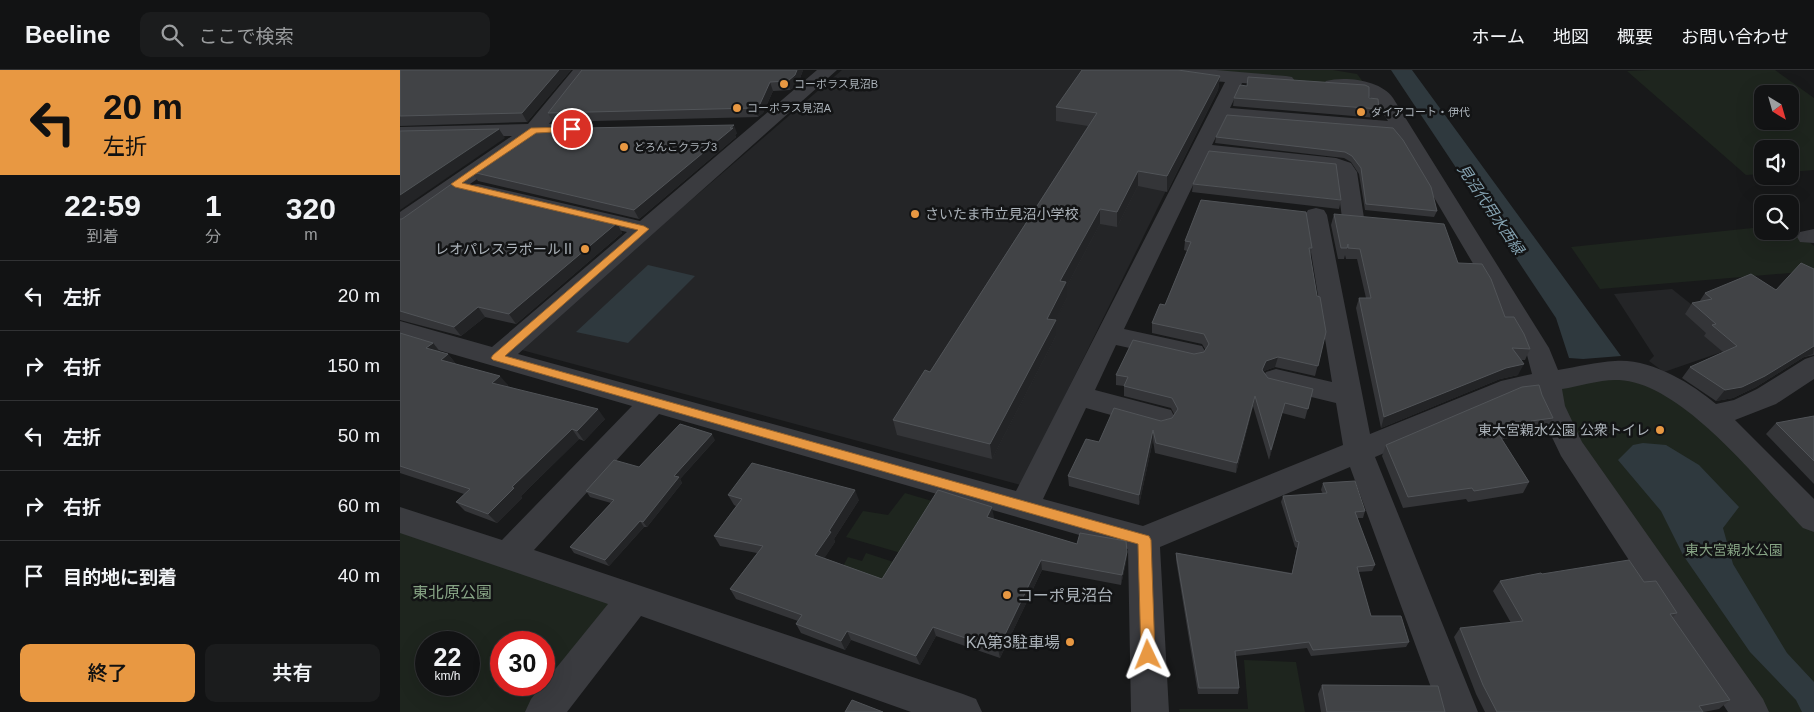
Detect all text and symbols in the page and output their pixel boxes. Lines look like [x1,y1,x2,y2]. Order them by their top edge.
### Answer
search box [140,12,490,57]
text: Beeline [25,21,110,48]
icon: search [158,21,186,49]
text: ここで検索 [198,26,293,47]
text: ホーム [1472,27,1525,47]
text: 地図 [1553,27,1589,47]
text: 概要 [1617,27,1653,47]
text: お問い合わせ [1681,27,1789,47]
marker: コーポラス見沼B [778,78,790,90]
place label: コーポラス見沼B [794,78,878,90]
north arrow [1754,85,1799,130]
map controls [1754,85,1799,240]
text: 20 m [103,87,183,126]
icon: left [20,90,85,155]
marker: コーポラス見沼A [731,102,743,114]
place label: コーポラス見沼A [747,102,832,114]
marker: ダイアコート・伊代 [1355,106,1367,118]
place label: ダイアコート・伊代 [1371,106,1470,118]
pin [551,108,593,150]
icon: arrive [558,115,586,143]
text: 左折 [103,134,147,159]
button: sound [1754,140,1799,185]
marker: どろんこクラブ3 [618,141,630,153]
place label: どろんこクラブ3 [634,141,717,153]
water label: 見沼代用水西緑 [1455,161,1529,259]
text: 22:59 [64,189,141,222]
text: 1 [205,189,222,222]
text: 320 [286,192,336,225]
button: search [1754,195,1799,240]
place label: さいたま市立見沼小学校 [925,206,1079,222]
marker: さいたま市立見沼小学校 [909,208,921,220]
text: m [304,226,317,243]
text: 到着 [86,228,119,245]
text: 分 [205,228,221,245]
place label: レオパレスラポールⅡ [435,241,575,257]
marker: レオパレスラポールⅡ [579,243,591,255]
icon: left [20,282,48,310]
text: 20 m [338,285,380,306]
text: 左折 [63,287,101,308]
icon: right [20,352,48,380]
text: 150 m [327,355,380,376]
text: 右折 [63,357,101,378]
icon: left [20,422,48,450]
place label: 東大宮親水公園 公衆トイレ [1478,422,1650,438]
marker: 東大宮親水公園 公衆トイレ [1654,424,1666,436]
text: 50 m [338,425,380,446]
text: 左折 [63,427,101,448]
icon: right [20,492,48,520]
text: 60 m [338,495,380,516]
text: 右折 [63,497,101,518]
park label: 東大宮親水公園 [1685,542,1783,558]
icon: arrive [20,562,48,590]
text: 40 m [338,565,380,586]
text: 目的地に到着 [63,567,177,588]
park label: 東北原公園 [412,584,492,601]
place label: コーポ見沼台 [1017,587,1113,604]
marker: コーポ見沼台 [1001,589,1013,601]
position arrow [1121,628,1173,680]
speed limit sign: 30 [490,631,555,696]
place label: KA第3駐車場 [966,634,1060,651]
marker: KA第3駐車場 [1064,636,1076,648]
text: 22 [434,643,461,671]
button: 終了 [20,644,195,702]
button: 共有 [205,644,380,702]
text: km/h [434,669,461,683]

